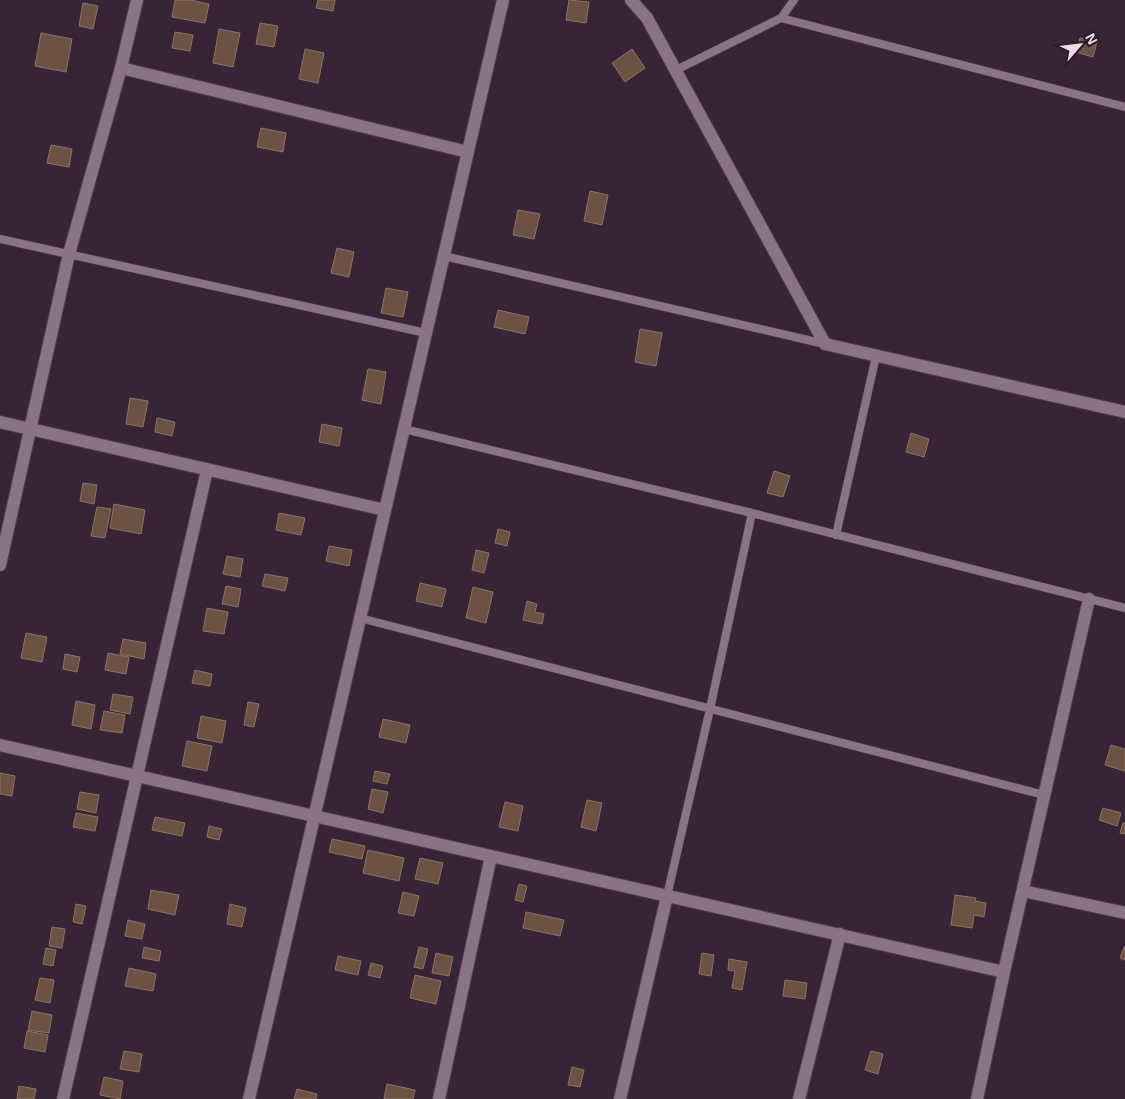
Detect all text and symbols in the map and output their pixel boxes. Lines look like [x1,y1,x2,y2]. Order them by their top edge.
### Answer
north arrow [1055,20,1105,70]
text: N [1082,31,1101,47]

